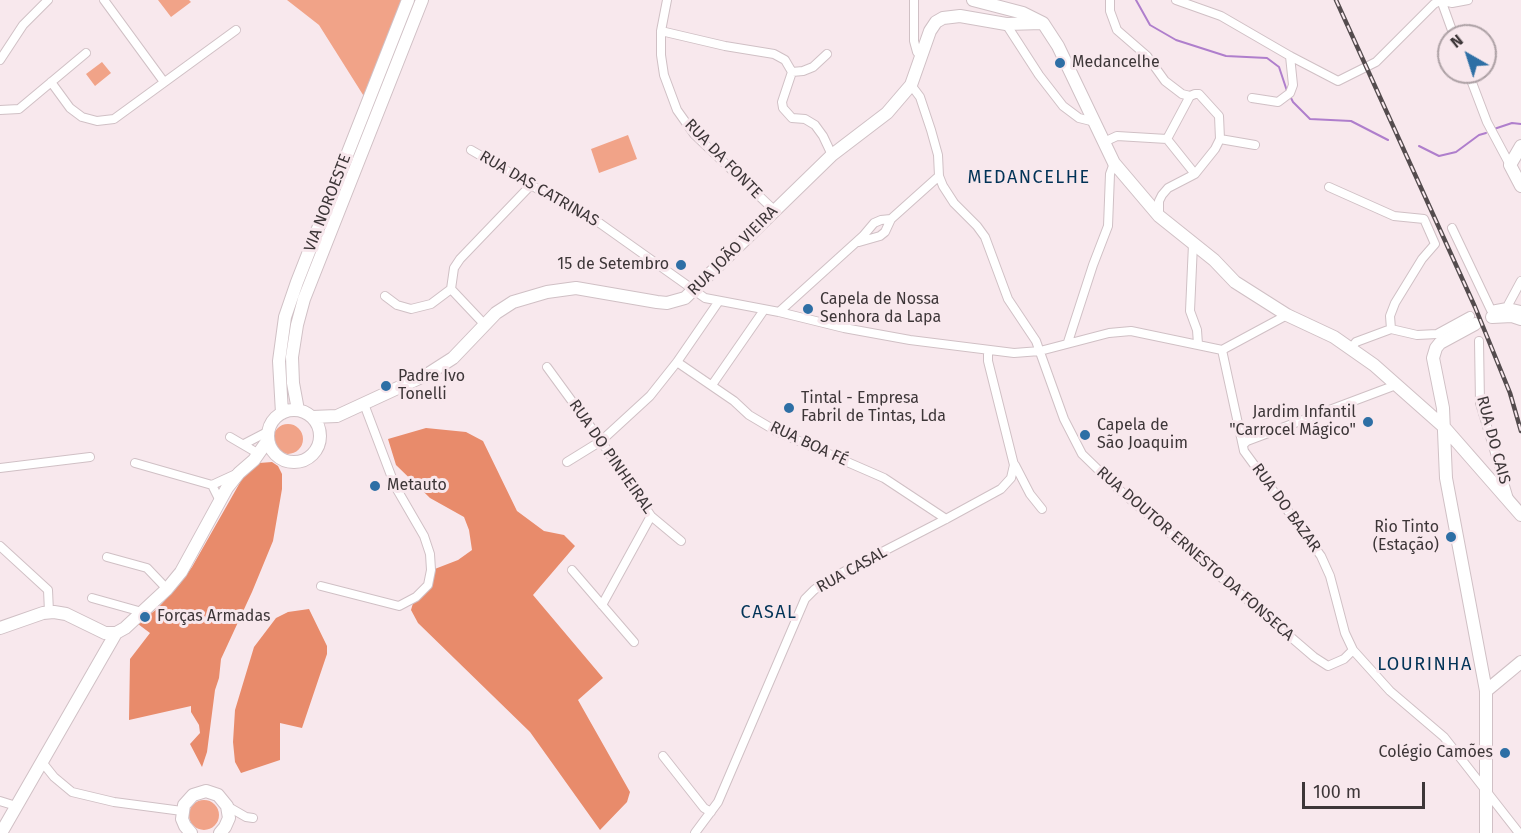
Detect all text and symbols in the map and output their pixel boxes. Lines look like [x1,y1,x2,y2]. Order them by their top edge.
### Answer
north arrow [1437,24,1497,84]
text: N [1447,30,1467,52]
place label: Medancelhe [1072,53,1160,73]
marker: Medancelhe [1053,56,1067,70]
street label: RUA DA FONTE [680,115,766,203]
street label: RUA DAS CATRINAS [476,147,602,231]
street label: VIA NOROESTE [301,151,355,255]
district label: MEDANCELHE [967,167,1091,189]
street label: RUA JOÃO VIEIRA [684,202,782,300]
place label: 15 de Setembro [557,255,669,275]
marker: 15 de Setembro [674,258,688,272]
place label: Capela de Nossa Senhora da Lapa [820,290,941,328]
marker: Capela de Nossa Senhora da Lapa [801,302,815,316]
place label: Padre Ivo Tonelli [398,367,465,405]
marker: Padre Ivo Tonelli [379,379,393,393]
place label: Tintal - Empresa Fabril de Tintas, Lda [801,389,946,427]
street label: RUA DO CAIS [1472,394,1514,486]
street label: RUA DO PINHEIRAL [564,396,658,518]
marker: Tintal - Empresa Fabril de Tintas, Lda [782,401,796,415]
place label: Jardim Infantil "Carrocel Mágico" [1229,403,1356,441]
marker: Jardim Infantil "Carrocel Mágico" [1361,415,1375,429]
place label: Capela de São Joaquim [1097,416,1188,454]
street label: RUA BOA FÉ [767,418,851,470]
marker: Capela de São Joaquim [1078,428,1092,442]
street label: RUA DO BAZAR [1247,460,1325,556]
street label: RUA DOUTOR ERNESTO DA FONSECA [1092,463,1298,645]
place label: Metauto [387,476,447,496]
marker: Metauto [368,479,382,493]
place label: Rio Tinto (Estação) [1373,518,1439,556]
marker: Rio Tinto (Estação) [1444,530,1458,544]
street label: RUA CASAL [814,543,890,597]
district label: CASAL [741,602,797,624]
place label: Forças Armadas [157,607,270,627]
marker: Forças Armadas [138,610,152,624]
district label: LOURINHA [1377,654,1473,676]
place label: Colégio Camões [1379,743,1493,763]
marker: Colégio Camões [1498,746,1512,760]
scale bar [1305,770,1428,808]
text: 100 m [1313,781,1361,803]

